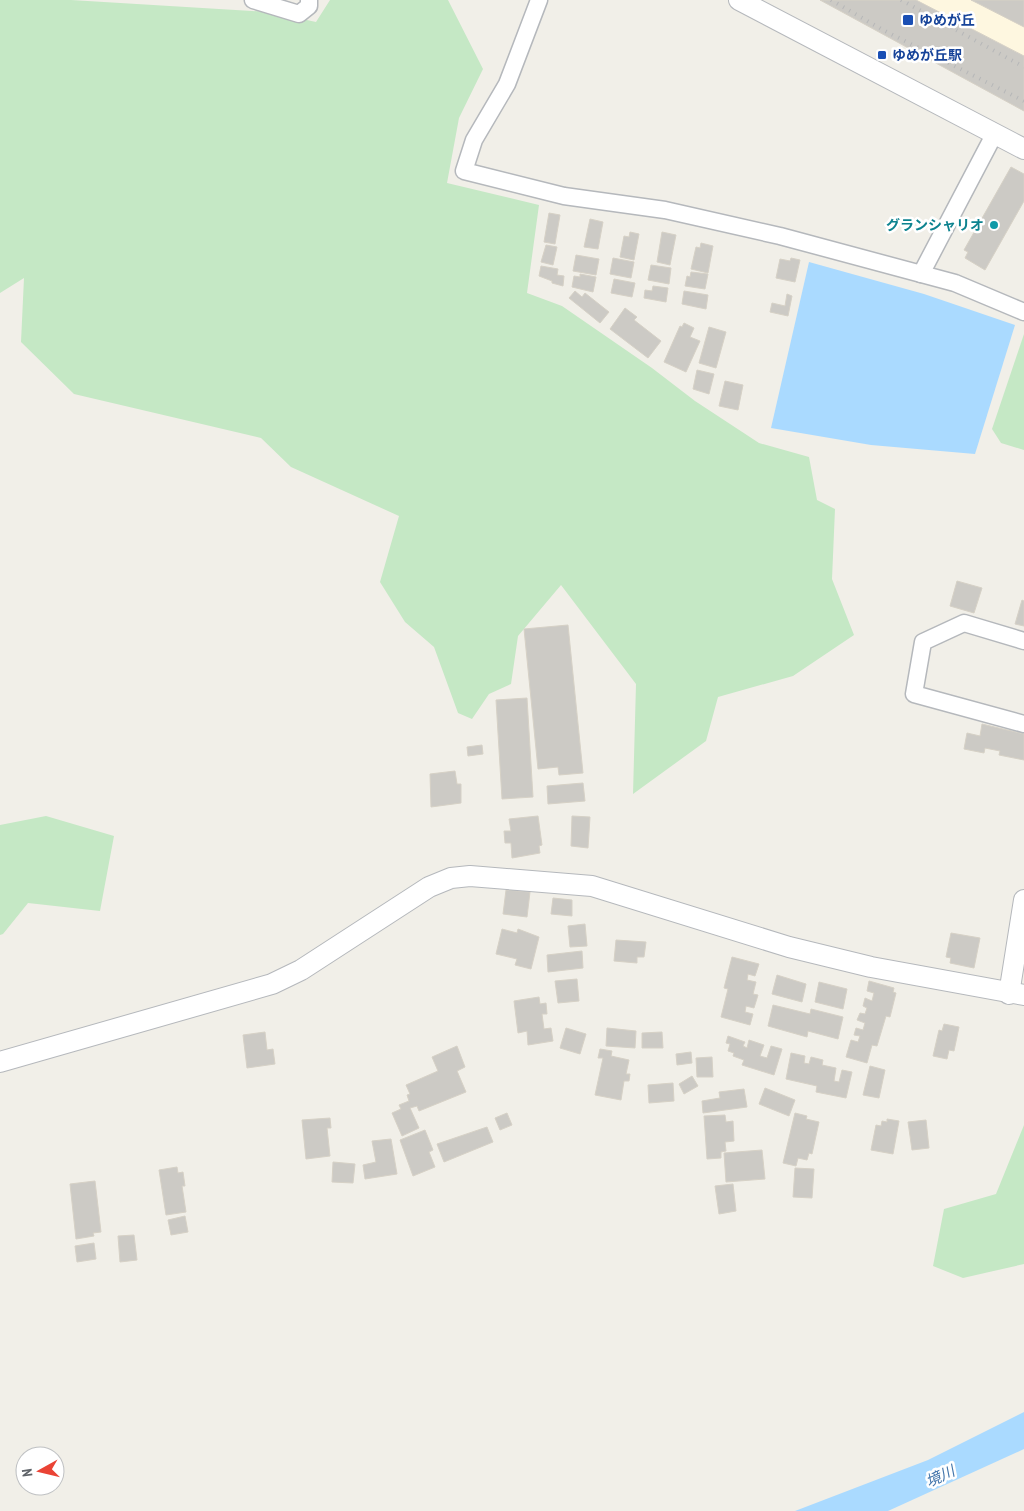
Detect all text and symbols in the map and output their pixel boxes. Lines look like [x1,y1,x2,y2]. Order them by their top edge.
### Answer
place label: ゆめが丘 [919,11,975,29]
marker: ゆめが丘 [901,13,915,27]
place label: ゆめが丘駅 [892,46,962,64]
marker: ゆめが丘駅 [876,49,888,61]
place label: グランシャリオ [886,216,984,234]
marker: グランシャリオ [988,219,1000,231]
north arrow [15,1446,65,1496]
water label: 境川 [922,1460,959,1491]
text: N [18,1468,37,1478]

